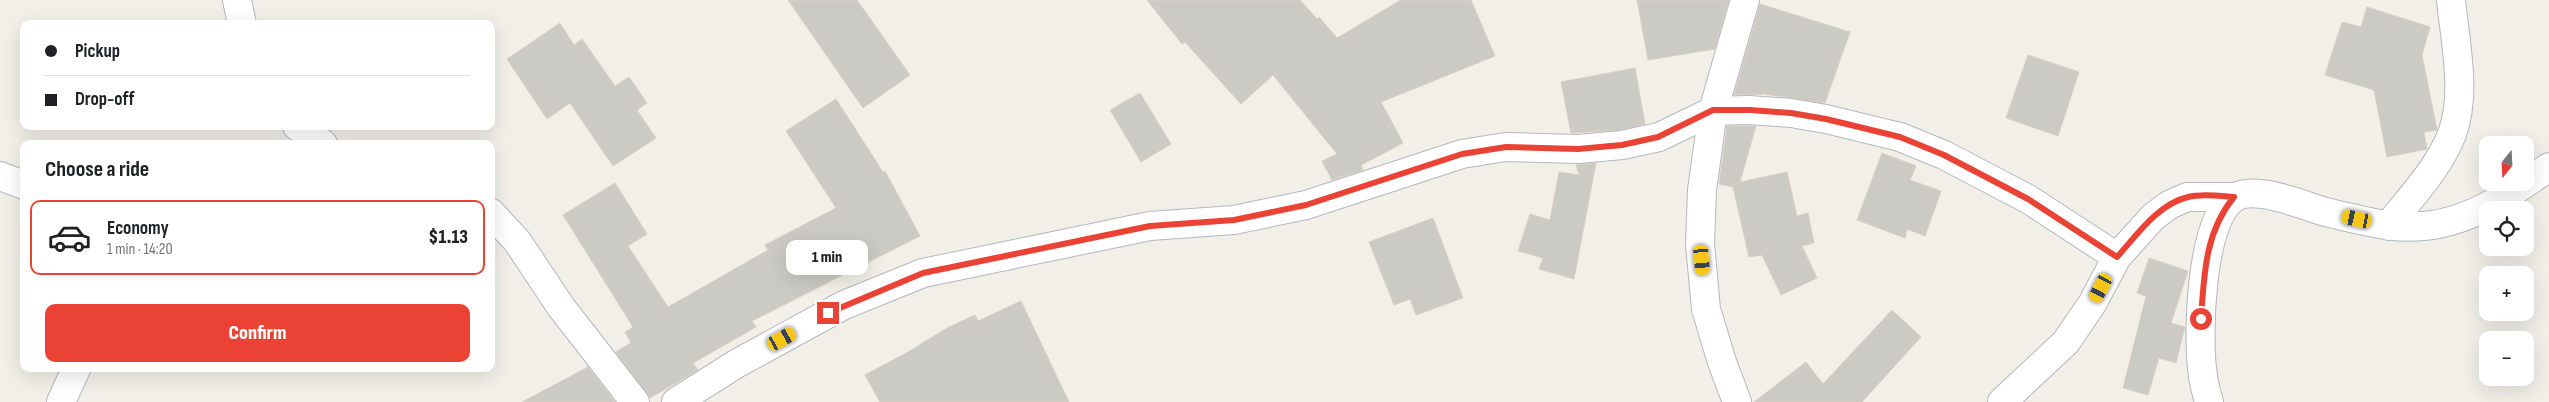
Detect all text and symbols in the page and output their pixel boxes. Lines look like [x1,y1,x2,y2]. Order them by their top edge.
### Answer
text: Pickup [75,40,120,63]
text: Drop-off [75,88,135,111]
north arrow [2479,136,2534,191]
map controls [2479,136,2534,386]
text: Choose a ride [45,156,149,183]
button: locate [2479,201,2534,256]
car [2340,209,2373,229]
icon: car [47,215,92,260]
text: Economy [107,217,169,240]
text: $1.13 [429,226,468,249]
text: 1 min · 14:20 [107,240,173,259]
callout: 1 min [787,240,869,276]
car [1693,244,1710,276]
text: 1 min [812,248,842,267]
button: + [2479,266,2534,321]
car [2087,271,2114,305]
route end [817,302,839,324]
button: Confirm [45,304,470,362]
route start [2190,308,2212,330]
car [765,325,798,353]
button: − [2479,331,2534,386]

